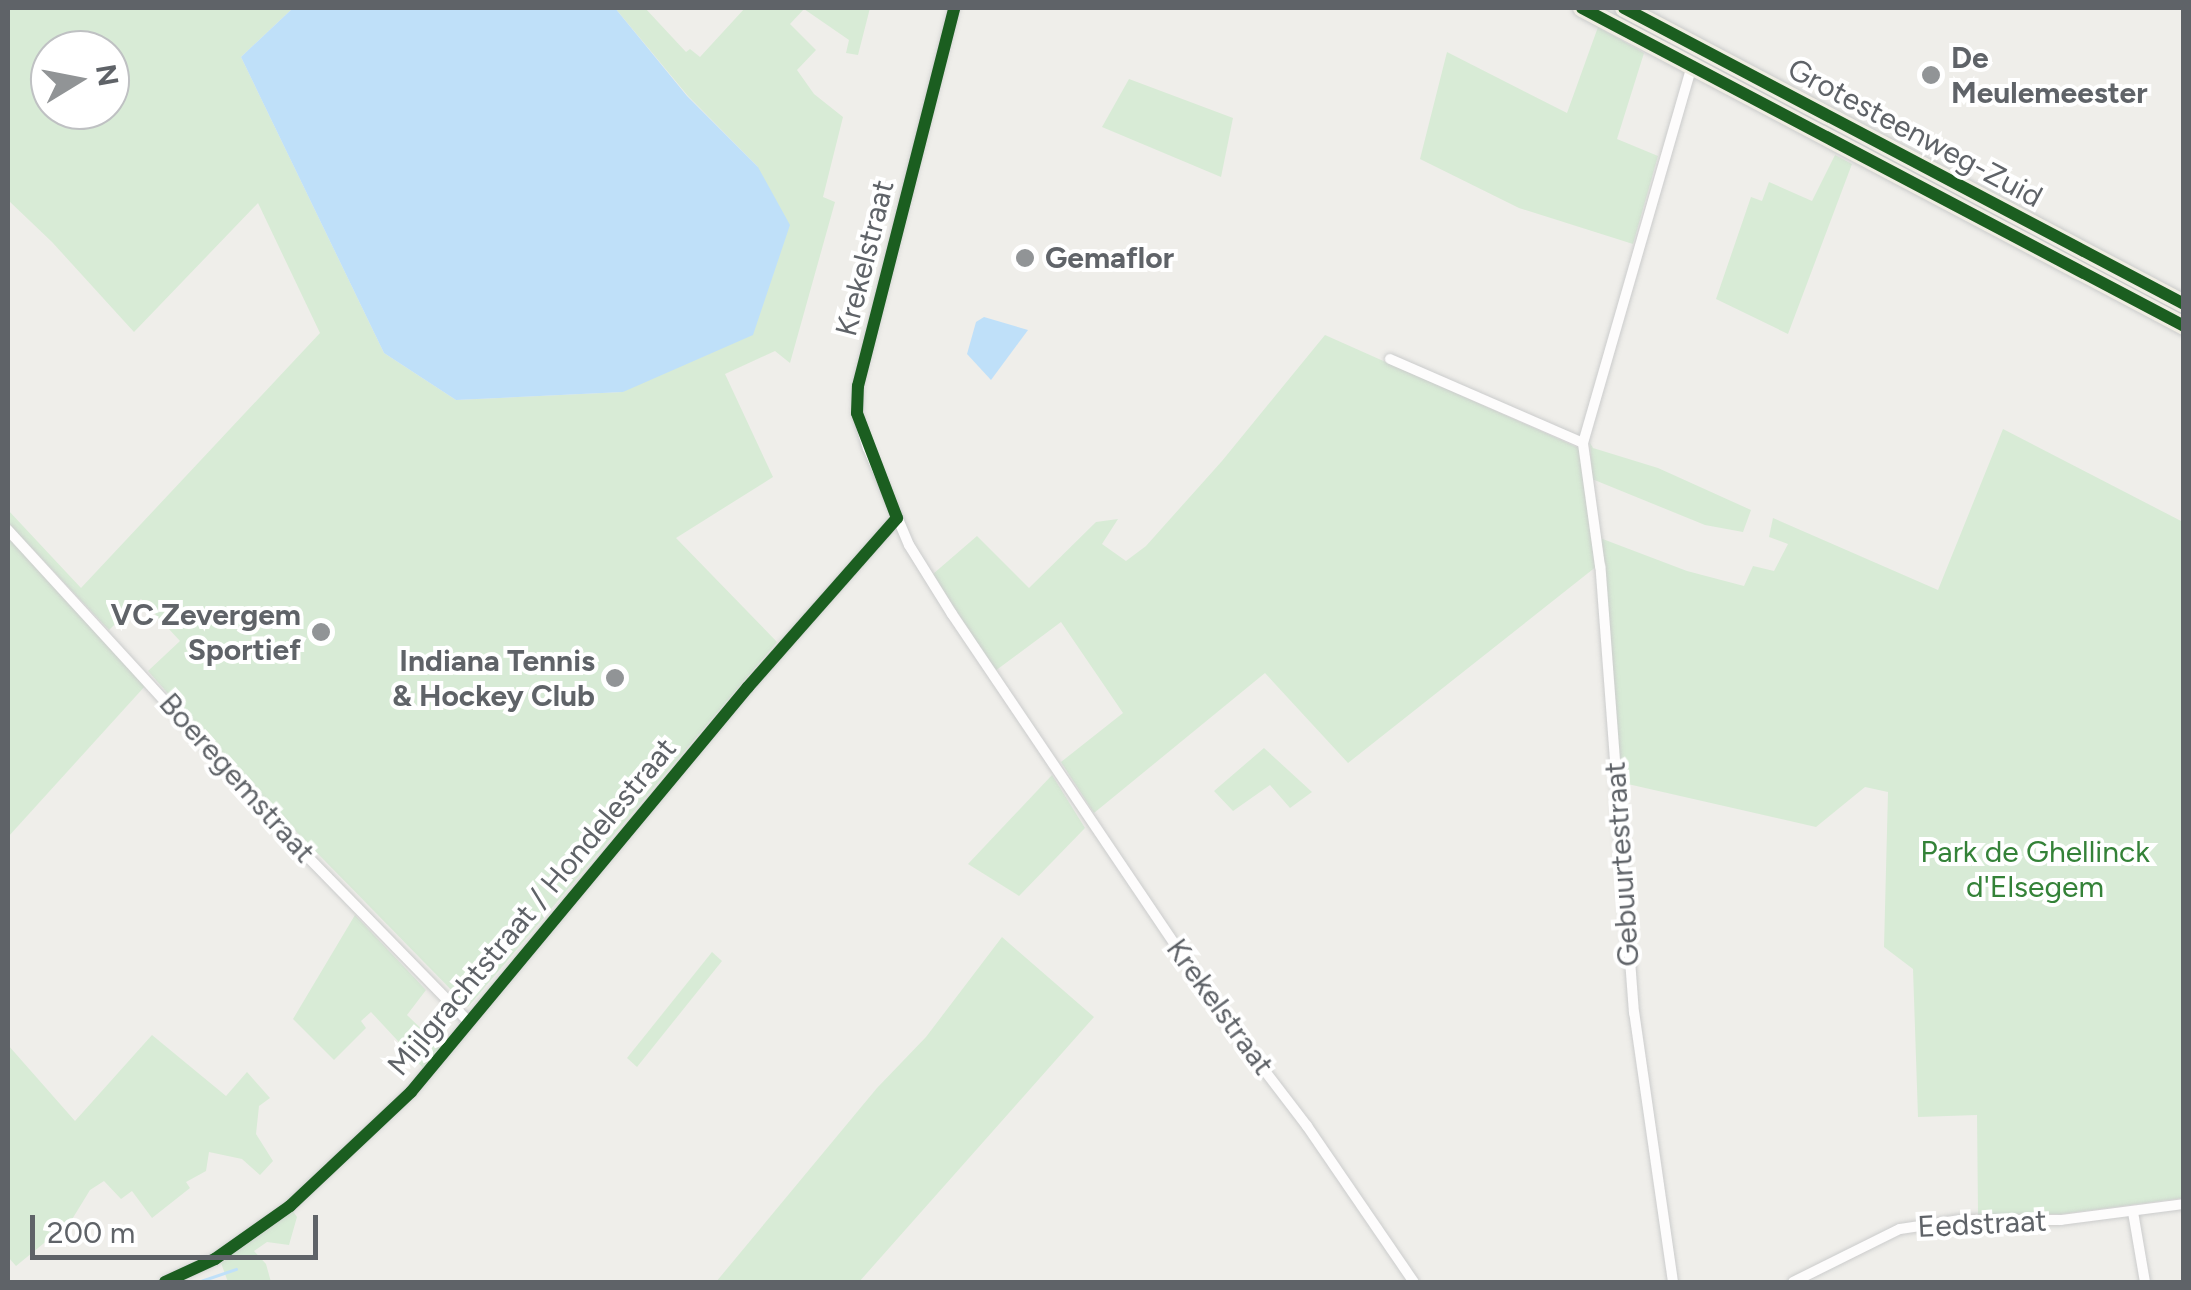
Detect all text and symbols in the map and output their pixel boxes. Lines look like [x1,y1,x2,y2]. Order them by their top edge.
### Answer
north arrow [30,30,130,130]
place label: De Meulemeester [1951,40,2148,110]
street label: Grotesteenweg-Zuid [1782,51,2048,215]
text: N [89,62,126,89]
marker: De Meulemeester [1920,64,1942,86]
street label: Krekelstraat [828,176,902,340]
place label: Gemaflor [1045,240,1174,276]
marker: Gemaflor [1014,247,1036,269]
place label: VC Zevergem Sportief [111,597,301,668]
marker: VC Zevergem Sportief [310,621,332,643]
place label: Indiana Tennis & Hockey Club [392,643,595,714]
marker: Indiana Tennis & Hockey Club [604,667,626,689]
street label: Boeregemstraat [152,686,322,870]
street label: Mijlgrachtstraat / Hondelestraat [380,731,684,1083]
street label: Gebuurtestraat [1597,760,1647,968]
park label: Park de Ghellinck d'Elsegem [1920,834,2150,904]
street label: Krekelstraat [1159,932,1281,1082]
scale bar [35,1195,322,1257]
street label: Eedstraat [1917,1203,2047,1245]
text: 200 m [47,1214,135,1251]

